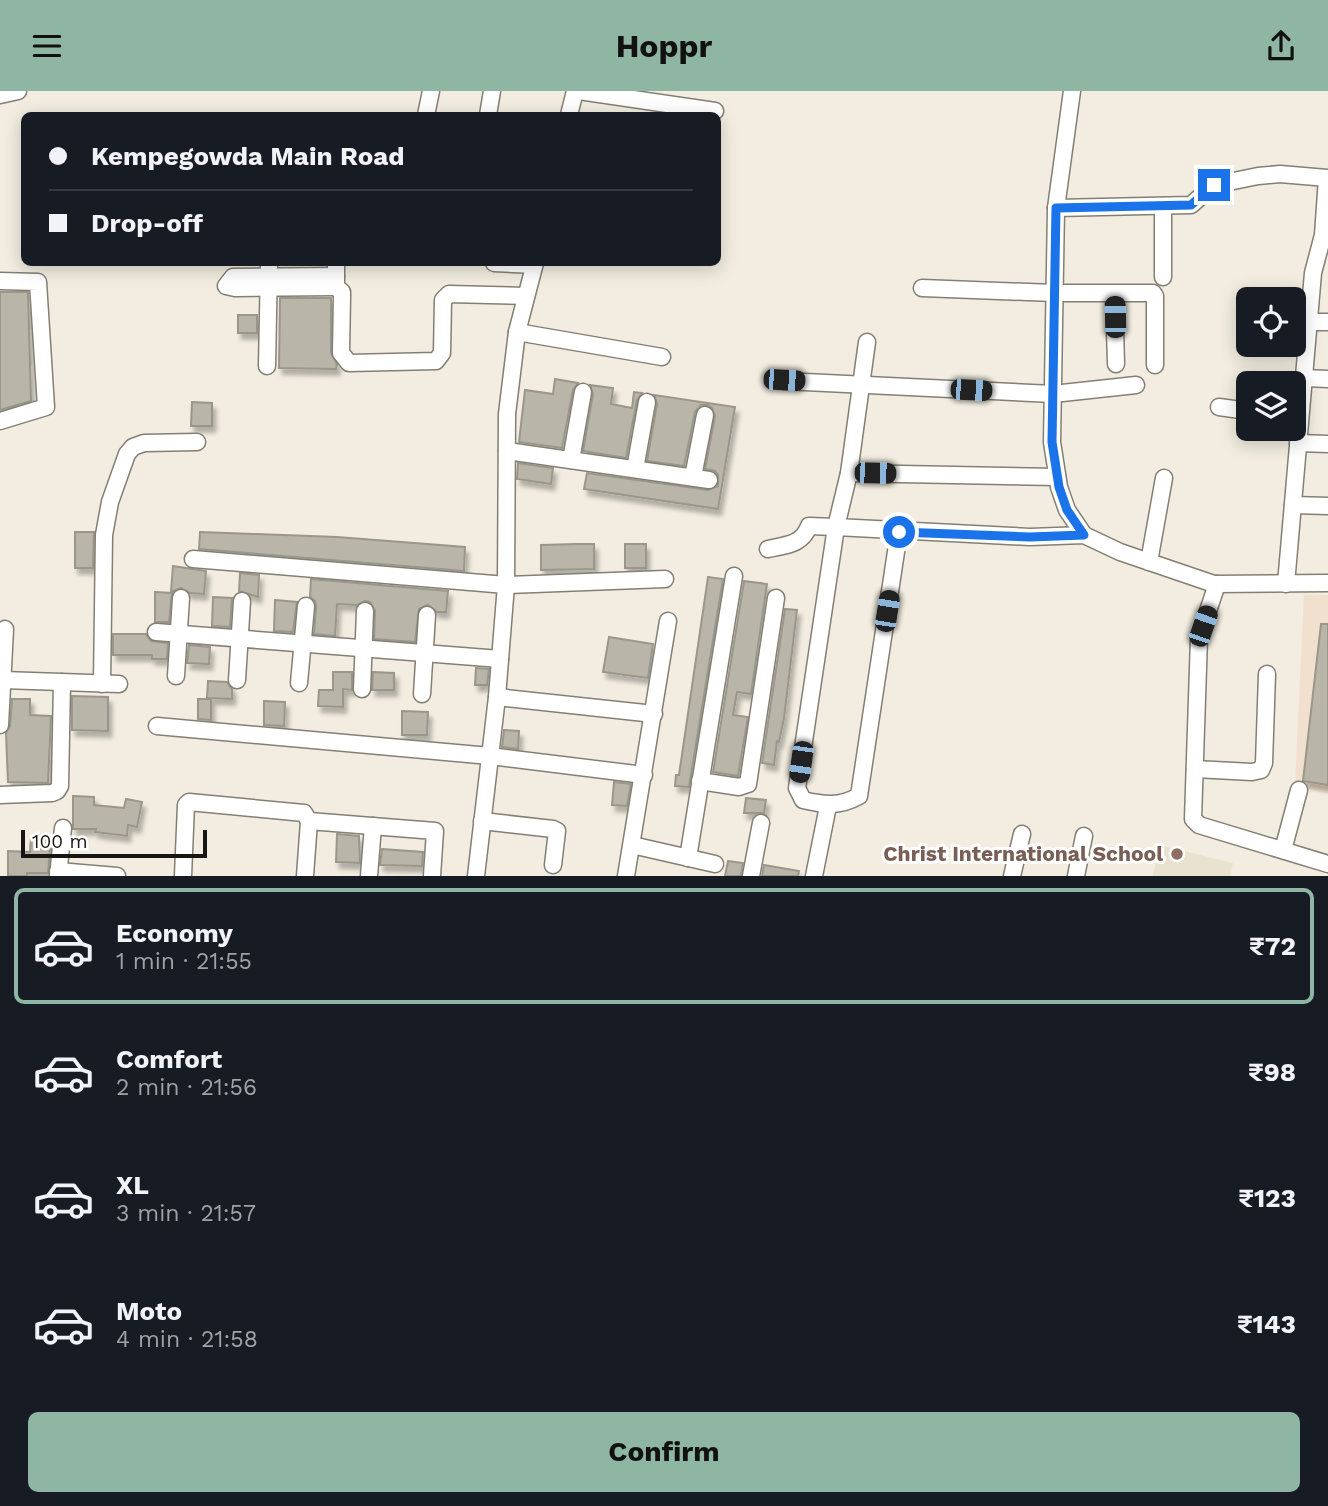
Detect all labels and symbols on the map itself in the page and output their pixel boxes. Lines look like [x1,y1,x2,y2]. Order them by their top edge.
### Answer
route end [1198,169,1230,201]
car [1105,296,1126,338]
car [763,368,806,392]
car [950,378,993,402]
car [854,462,897,484]
route start [883,516,915,548]
car [874,589,901,633]
car [1187,603,1220,649]
car [788,740,815,784]
scale bar [21,827,206,859]
place label: Christ International School [883,841,1163,866]
marker: Christ International School [1169,846,1185,862]

